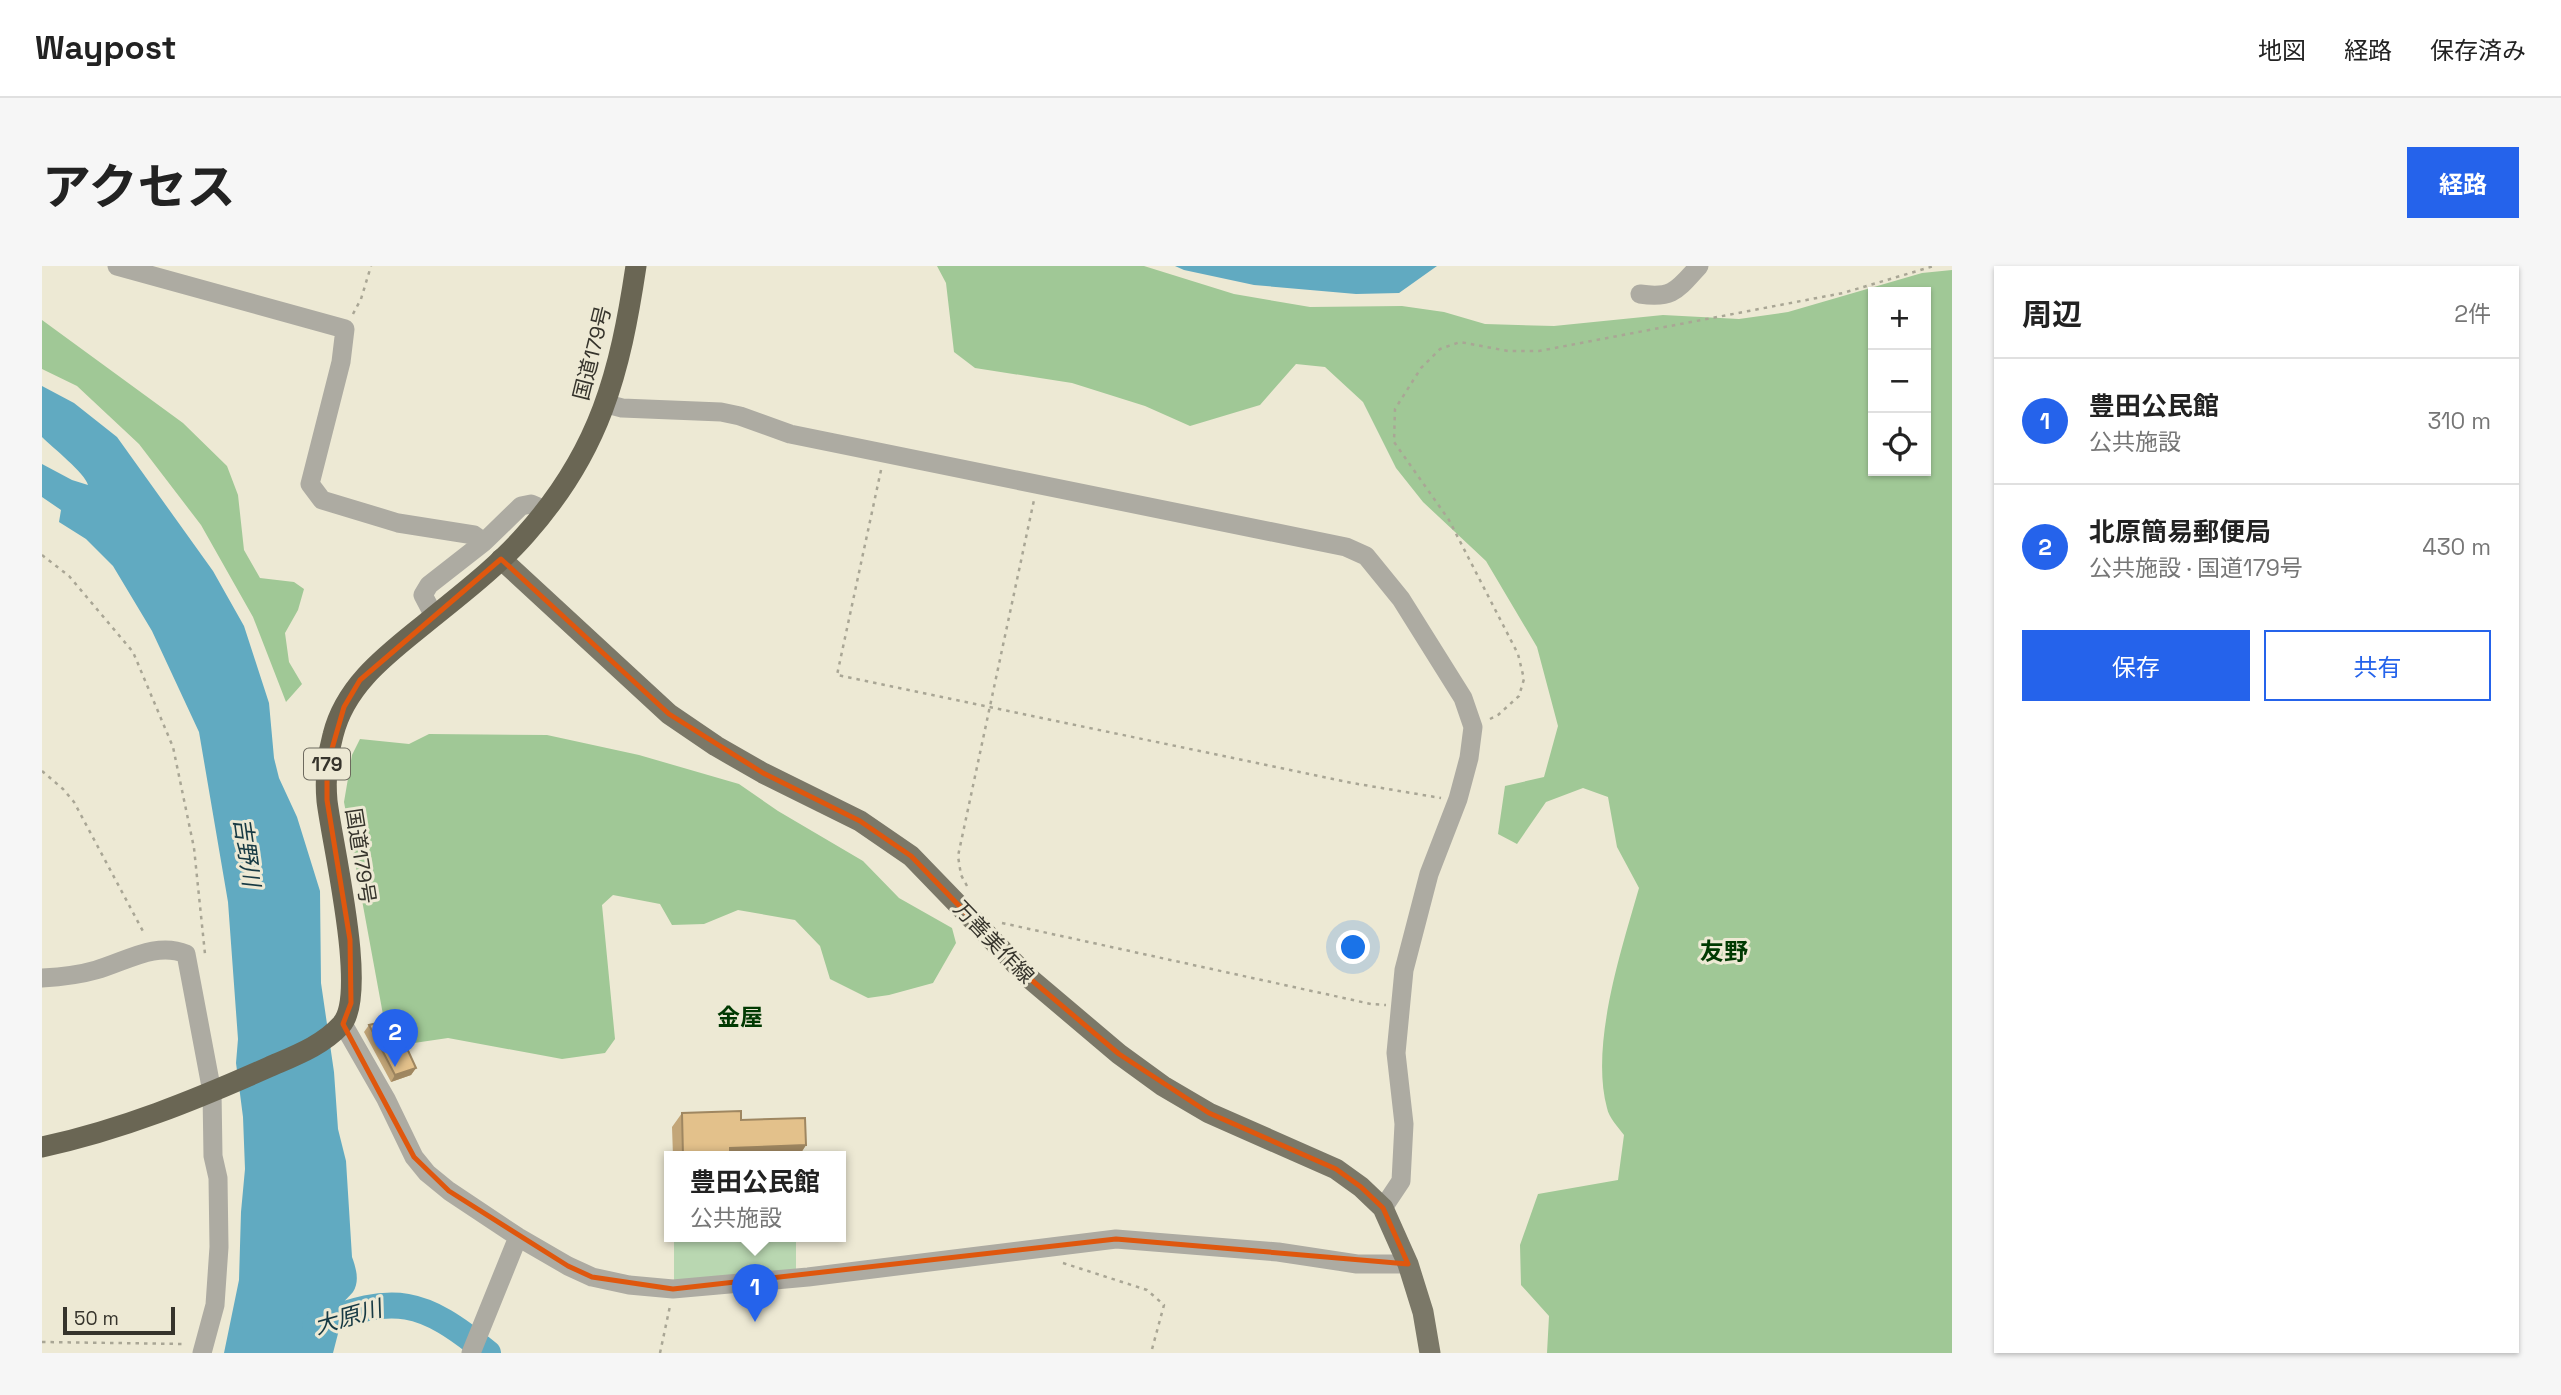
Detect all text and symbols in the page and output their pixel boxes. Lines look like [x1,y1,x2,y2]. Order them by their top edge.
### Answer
text: Waypost [35,27,177,69]
text: 地図 [2258,35,2306,66]
text: 経路 [2344,35,2392,66]
text: 保存済み [2430,35,2526,66]
button: 経路 [2407,147,2519,218]
text: アクセス [42,156,236,218]
map controls [1868,287,1931,476]
button: + [1868,287,1931,350]
text: 周辺 [2022,295,2082,334]
text: 2件 [2454,299,2491,329]
street label: 国道179号 [567,303,617,403]
button: − [1868,350,1931,413]
text: 豊田公民館 [2089,389,2219,423]
text: 1 [2040,406,2050,436]
text: 310 m [2427,406,2491,436]
button: locate [1868,413,1931,476]
text: 公共施設 [2089,427,2181,457]
text: 北原簡易郵便局 [2089,515,2271,549]
text: 2 [2038,532,2052,562]
text: 430 m [2422,532,2491,562]
text: 公共施設 · 国道179号 [2089,553,2303,583]
button: 保存 [2022,630,2250,701]
button: 共有 [2264,630,2491,701]
road number: 179 [304,748,350,779]
street label: 国道179号 [340,806,382,906]
water label: 吉野川 [227,816,267,891]
street label: 万善美作線 [948,895,1040,989]
your location [1336,930,1370,964]
district label: 友野 [1700,936,1748,967]
district label: 金屋 [717,1002,763,1032]
pin: 2 [372,1009,418,1067]
popup [664,1151,846,1242]
text: 豊田公民館 [690,1165,820,1199]
text: 公共施設 [690,1203,782,1233]
pin: 1 [732,1264,778,1322]
water label: 大原川 [311,1292,388,1341]
scale bar [63,1304,175,1336]
text: 50 m [74,1306,119,1331]

